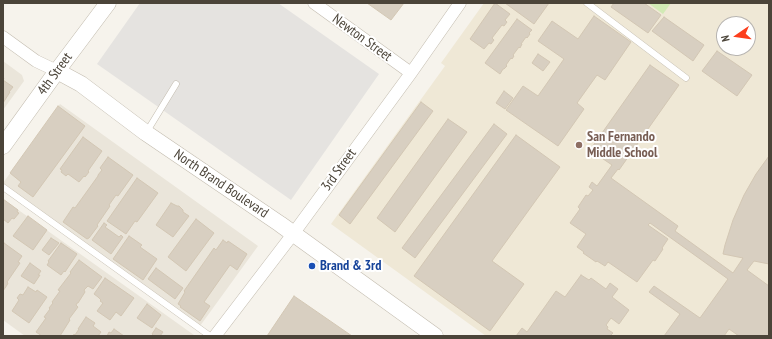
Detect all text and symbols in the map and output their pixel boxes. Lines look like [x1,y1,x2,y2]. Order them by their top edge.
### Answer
street label: Newton Street [329,11,395,65]
north arrow [716,16,756,56]
text: N [718,34,733,43]
street label: 4th Street [34,50,76,98]
place label: San Fernando Middle School [587,129,657,162]
marker: San Fernando Middle School [574,140,584,150]
street label: North Brand Boulevard [171,146,271,222]
street label: 3rd Street [318,146,360,194]
place label: Brand & 3rd [320,258,381,274]
marker: Brand & 3rd [307,261,317,271]

